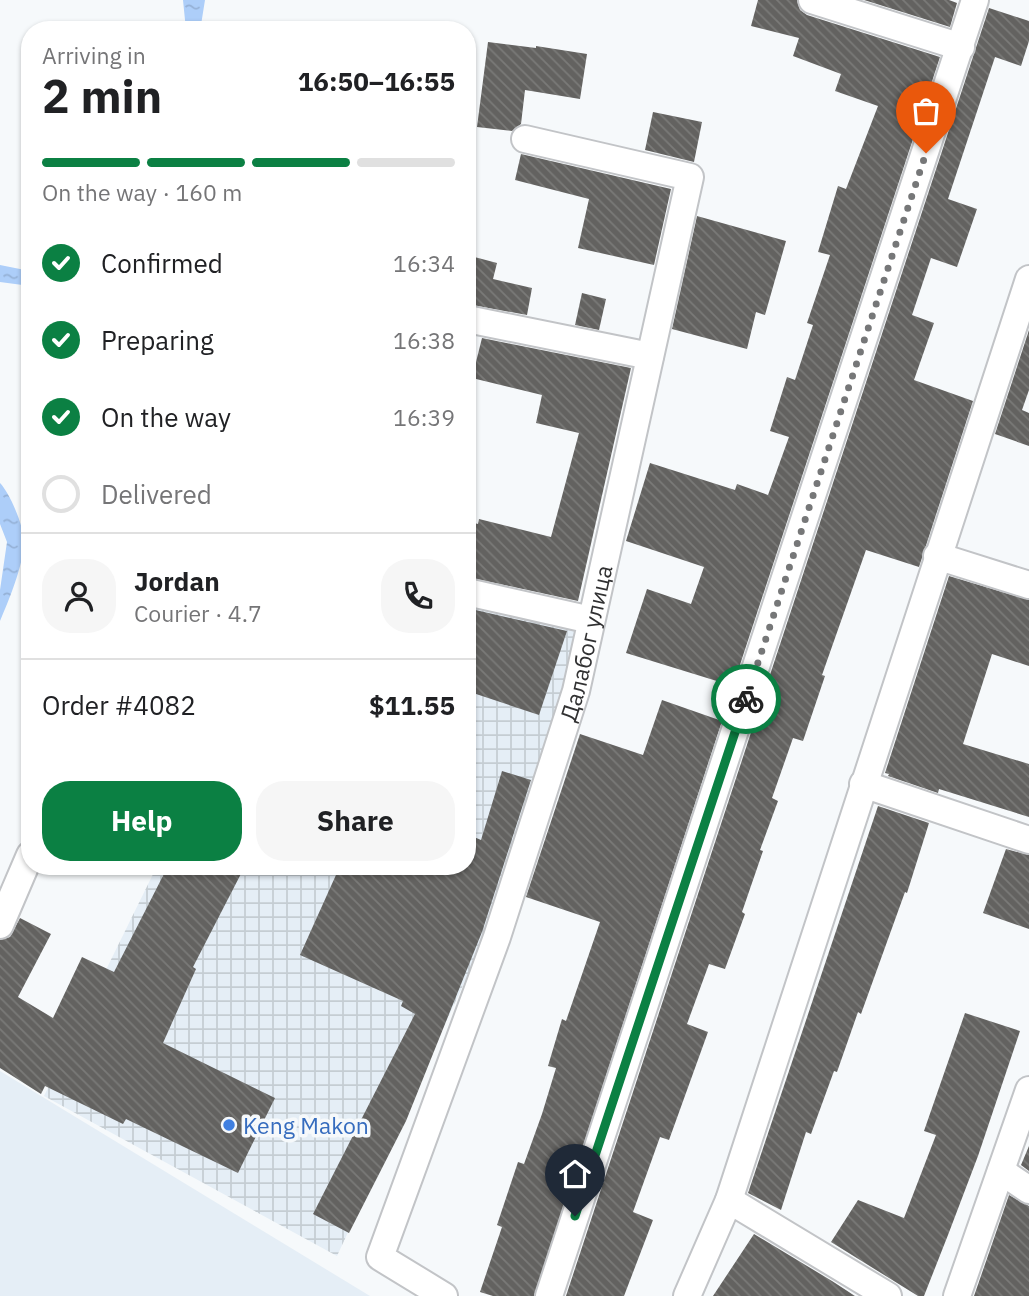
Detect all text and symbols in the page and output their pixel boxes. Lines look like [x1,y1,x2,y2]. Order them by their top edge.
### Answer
text: Arriving in [42,40,146,70]
text: 16:50–16:55 [298,64,455,98]
text: 2 min [42,66,162,126]
pin [896,81,956,153]
icon: bag [907,92,945,130]
text: On the way · 160 m [42,177,242,207]
icon: check [42,244,80,282]
text: Confirmed [101,246,223,280]
text: 16:34 [393,248,455,278]
icon: check [42,321,80,359]
text: Preparing [101,323,214,357]
text: 16:38 [393,325,455,355]
icon: check [42,398,80,436]
text: On the way [101,400,231,434]
text: 16:39 [393,402,455,432]
text: Delivered [101,477,212,511]
button: person [42,559,116,633]
button: phone [381,559,455,633]
street label: Далабог улица [552,562,619,725]
text: Jordan [134,564,220,598]
text: Courier · 4.7 [134,598,262,628]
courier [711,664,781,734]
icon: bike [727,680,765,718]
text: Order #4082 [42,688,196,722]
text: $11.55 [369,688,455,722]
button: Help [42,781,242,861]
button: Share [256,781,455,861]
place label: Keng Makon [243,1110,369,1140]
marker: Keng Makon [221,1117,237,1133]
pin [545,1144,605,1216]
icon: home [556,1155,594,1193]

